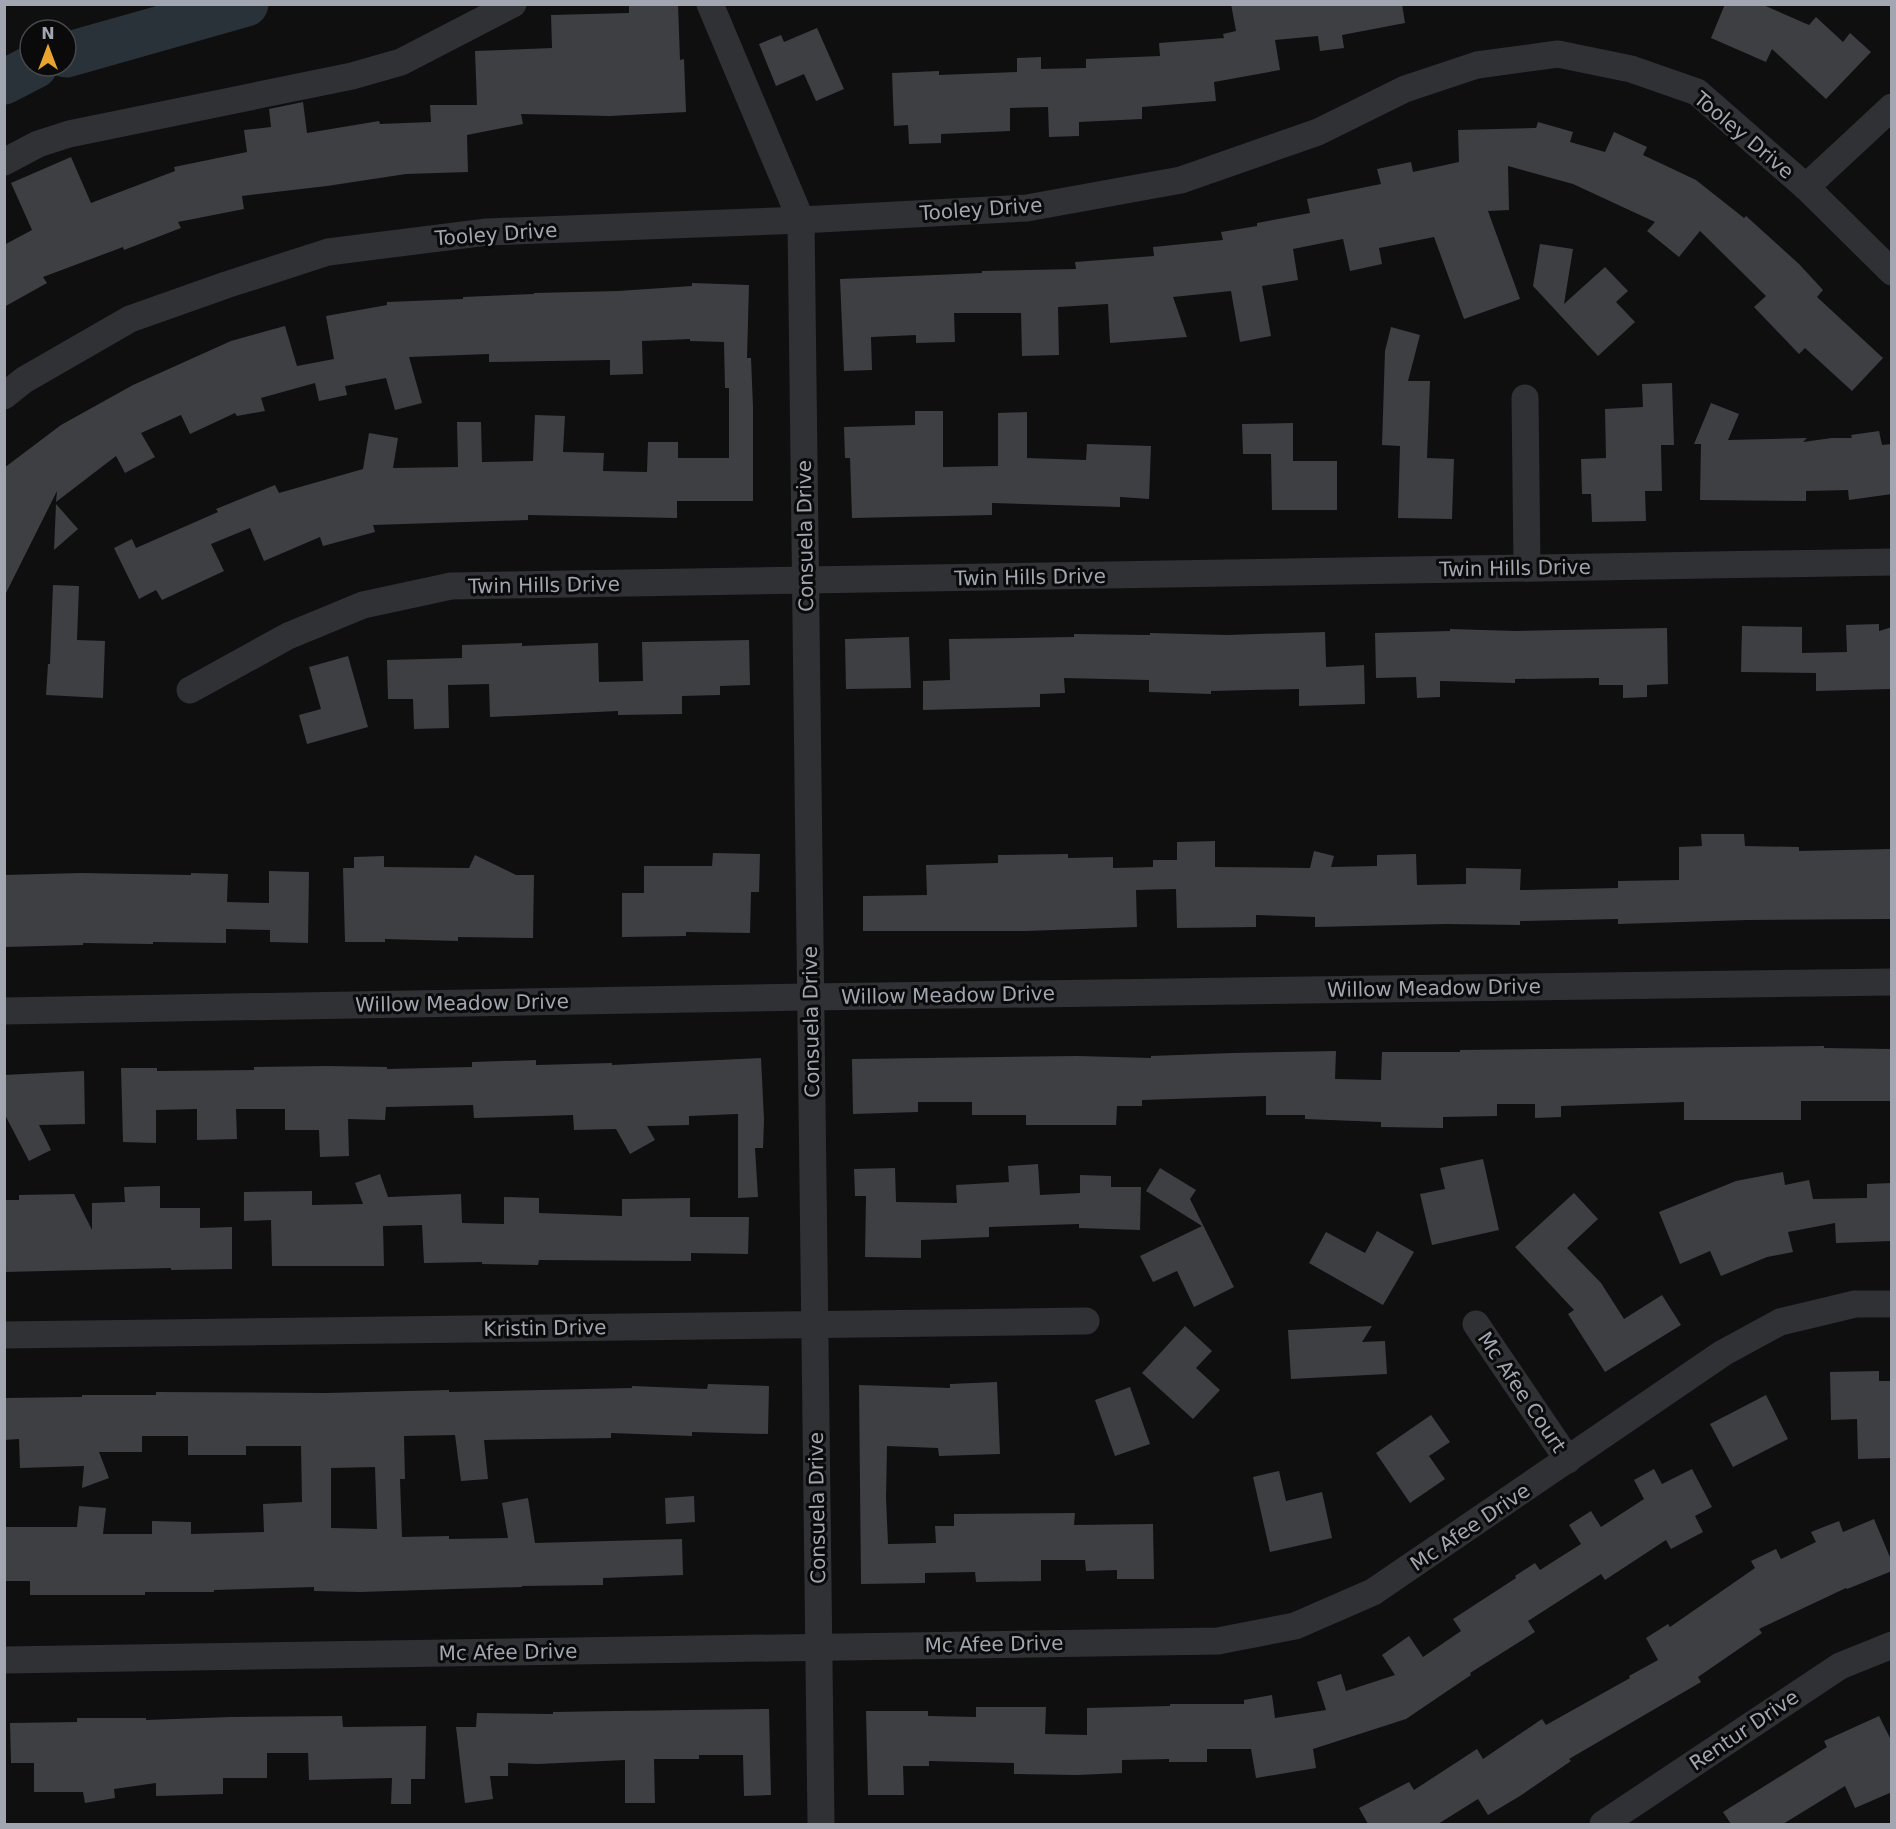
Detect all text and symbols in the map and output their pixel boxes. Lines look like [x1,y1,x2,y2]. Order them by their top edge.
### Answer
north arrow [18,18,78,78]
text: N [41,24,55,43]
street label: Tooley Drive [1689,86,1799,184]
street label: Tooley Drive [918,193,1043,225]
street label: Tooley Drive [433,218,558,250]
street label: Consuela Drive [792,460,818,612]
street label: Twin Hills Drive [1438,555,1591,581]
street label: Twin Hills Drive [953,564,1106,590]
street label: Twin Hills Drive [467,572,620,598]
street label: Consuela Drive [798,946,824,1098]
street label: Willow Meadow Drive [1327,974,1541,1002]
street label: Willow Meadow Drive [841,981,1055,1009]
street label: Willow Meadow Drive [355,989,569,1017]
street label: Kristin Drive [483,1315,607,1341]
street label: Mc Afee Court [1473,1327,1571,1457]
street label: Consuela Drive [804,1432,830,1584]
street label: Mc Afee Drive [1406,1478,1534,1576]
street label: Mc Afee Drive [924,1631,1064,1657]
street label: Mc Afee Drive [438,1639,578,1665]
street label: Rentur Drive [1685,1685,1803,1775]

